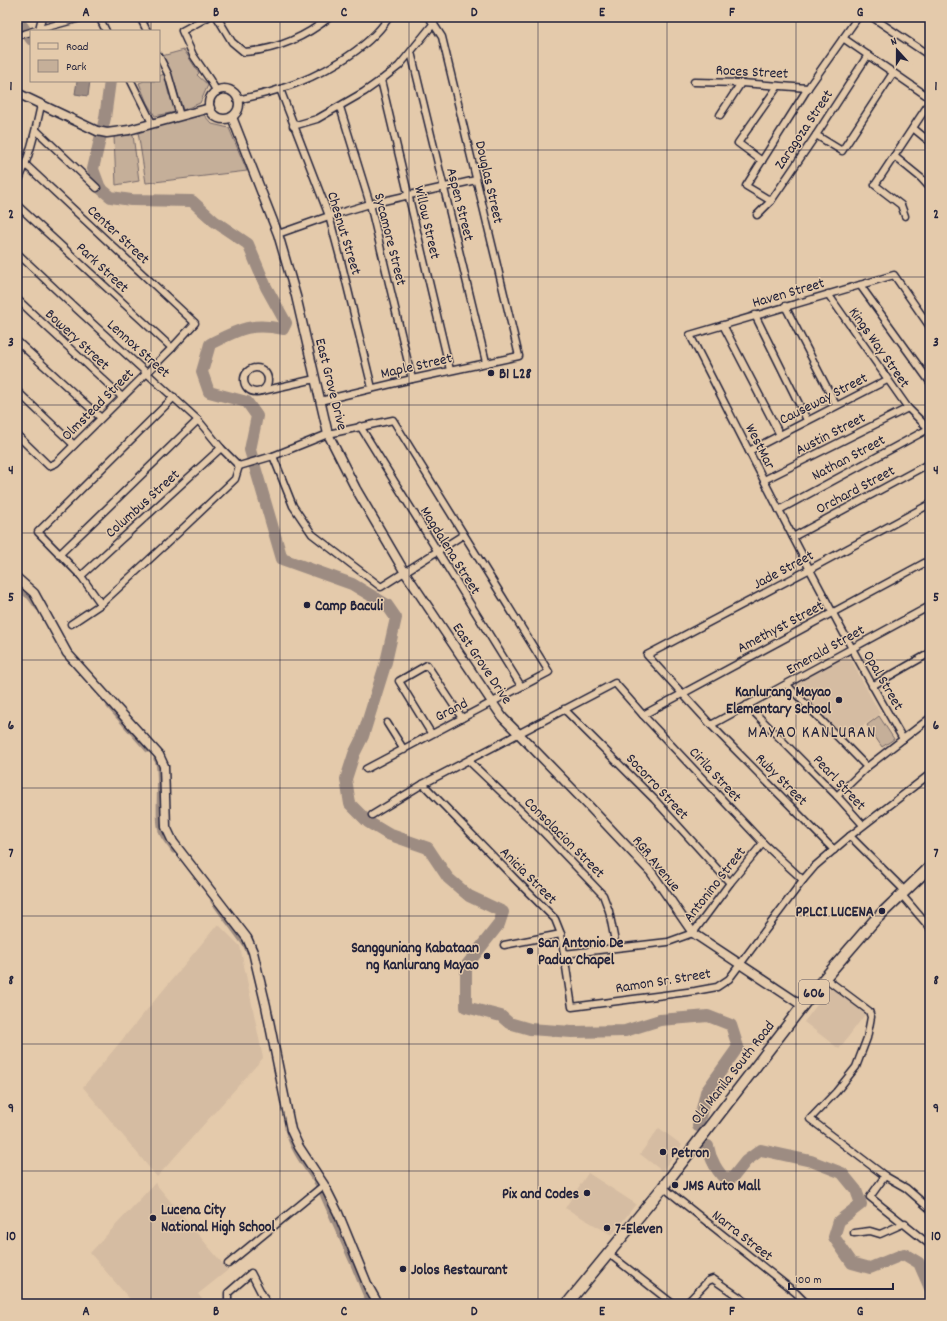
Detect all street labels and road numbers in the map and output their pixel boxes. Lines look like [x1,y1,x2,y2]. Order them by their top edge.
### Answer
street label: Roces Street [715,60,789,86]
street label: Zaragoza Street [770,85,840,174]
street label: Douglas Street [468,139,508,226]
street label: Aspen Street [439,166,479,244]
street label: Willow Street [407,184,445,262]
street label: Chesnut Street [320,189,366,278]
street label: Sycamore Street [367,191,411,289]
street label: Center Street [81,201,154,271]
street label: Park Street [70,238,133,299]
street label: Haven Street [750,273,828,315]
street label: Kings Way Street [842,303,915,394]
street label: Bowery Street [39,305,114,377]
street label: Lennox Street [101,315,175,384]
street label: East Grove Drive [308,336,352,433]
street label: Maple Street [379,348,455,386]
street label: Olmstead Street [57,364,140,447]
street label: Causeway Street [776,368,872,431]
street label: Austin Street [792,408,870,462]
street label: WestMar [738,420,780,474]
street label: Nathan Street [808,430,890,487]
street label: Orchard Street [813,461,900,521]
street label: Columbus Street [101,465,186,544]
street label: Magdalena Street [413,503,485,600]
street label: Jade Street [750,545,819,596]
street label: Amethyst Street [734,595,829,660]
street label: East Grove Drive [446,619,517,710]
street label: Emerald Street [783,620,870,681]
street label: Opal Street [856,647,909,715]
street label: Grand [432,693,472,728]
street label: Cirila Street [683,743,746,808]
street label: Socorro Street [620,749,693,826]
street label: Ruby Street [749,749,812,812]
street label: Pearl Street [807,750,871,817]
street label: Consolacion Street [518,793,609,884]
street label: RGR Avenue [626,831,685,897]
street label: Antonino Street [679,842,752,928]
street label: Anicia Street [494,843,562,911]
street label: Ramon Sr. Street [614,964,713,1000]
road number: 606 [799,980,829,1004]
street label: Old Manila South Road [686,1017,781,1130]
street label: Narra Street [706,1206,777,1268]

